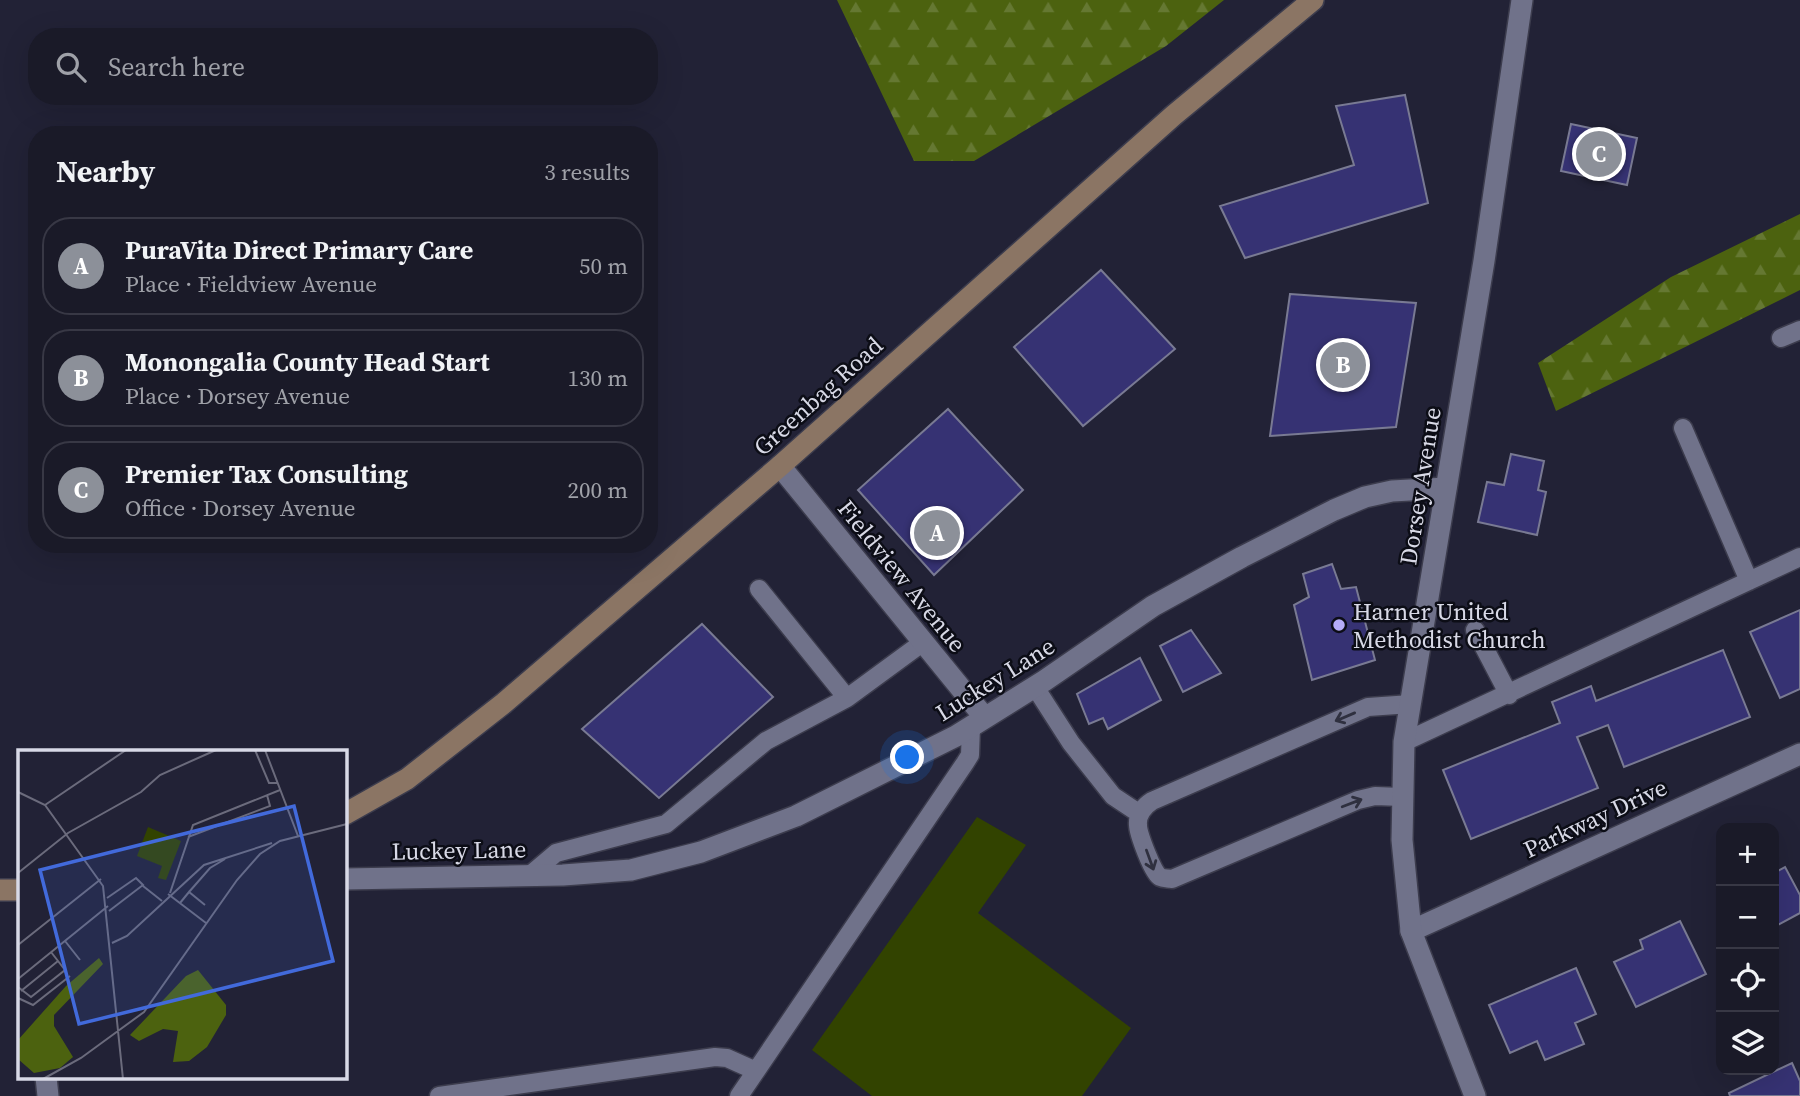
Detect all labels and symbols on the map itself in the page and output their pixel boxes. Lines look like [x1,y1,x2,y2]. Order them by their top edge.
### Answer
pin: C [1576,128,1622,180]
street label: Greenbag Road [746,329,890,463]
pin: B [1320,339,1366,391]
street label: Dorsey Avenue [1391,405,1449,567]
street label: Fieldview Avenue [832,494,972,658]
pin: A [914,507,960,559]
place label: Harner United Methodist Church [1353,595,1546,656]
marker: Harner United Methodist Church [1331,617,1347,633]
street label: Luckey Lane [929,629,1061,729]
one-way arrow [1334,711,1356,724]
your location [890,740,924,774]
inset map [18,750,346,1078]
street label: Parkway Drive [1518,770,1672,866]
one-way arrow [1340,796,1362,808]
street label: Luckey Lane [391,832,527,868]
one-way arrow [1145,849,1157,870]

